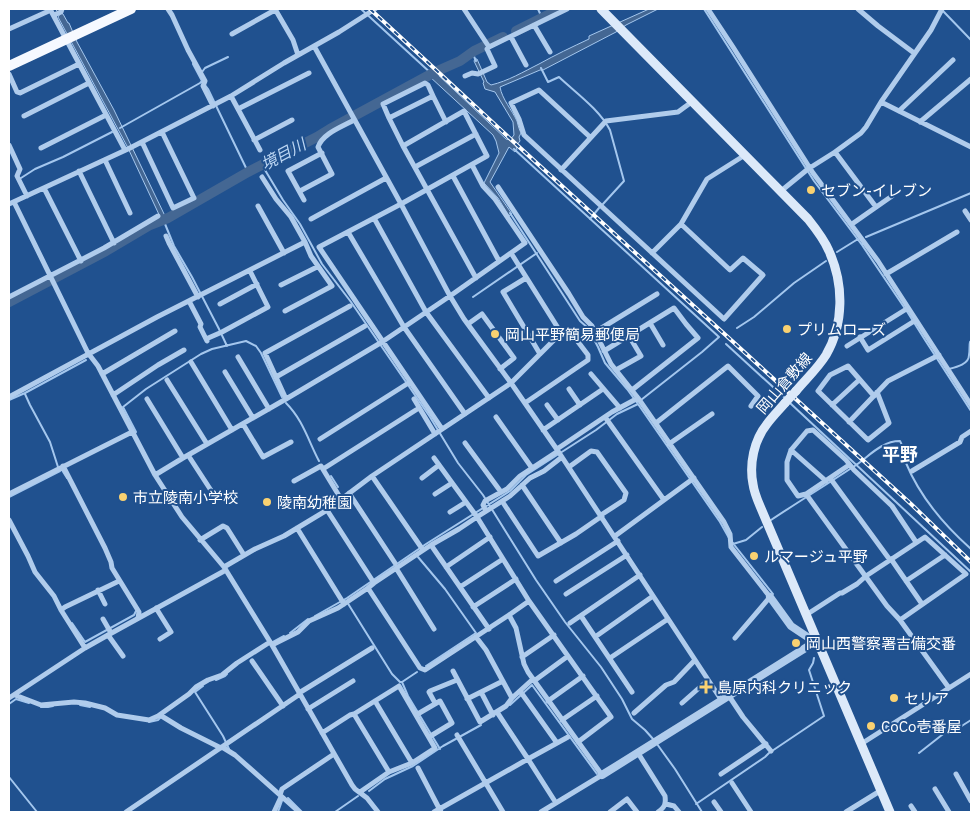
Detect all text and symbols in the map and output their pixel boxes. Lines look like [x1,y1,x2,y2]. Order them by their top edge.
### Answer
water label: 境目川 [257,133,311,174]
place label: セブン-イレブン [821,181,932,200]
marker: セブン-イレブン [805,184,817,196]
place label: プリムローズ [797,320,886,339]
marker: プリムローズ [781,323,793,335]
place label: 岡山平野簡易郵便局 [505,325,640,344]
marker: 岡山平野簡易郵便局 [489,328,501,340]
street label: 岡山倉敷線 [752,348,816,418]
district label: 平野 [882,443,918,466]
place label: 市立陵南小学校 [133,488,238,507]
marker: 市立陵南小学校 [117,491,129,503]
place label: 陵南幼稚園 [277,493,352,512]
marker: 陵南幼稚園 [261,496,273,508]
place label: ルマージュ平野 [764,547,868,566]
marker: ルマージュ平野 [748,550,760,562]
place label: 岡山西警察署吉備交番 [806,634,956,653]
marker: 岡山西警察署吉備交番 [790,637,802,649]
place label: 島原内科クリニック [717,678,852,697]
marker: 島原内科クリニック [699,680,713,694]
place label: セリア [904,689,949,708]
marker: セリア [888,692,900,704]
place label: CoCo壱番屋 [881,717,961,736]
marker: CoCo壱番屋 [865,720,877,732]

